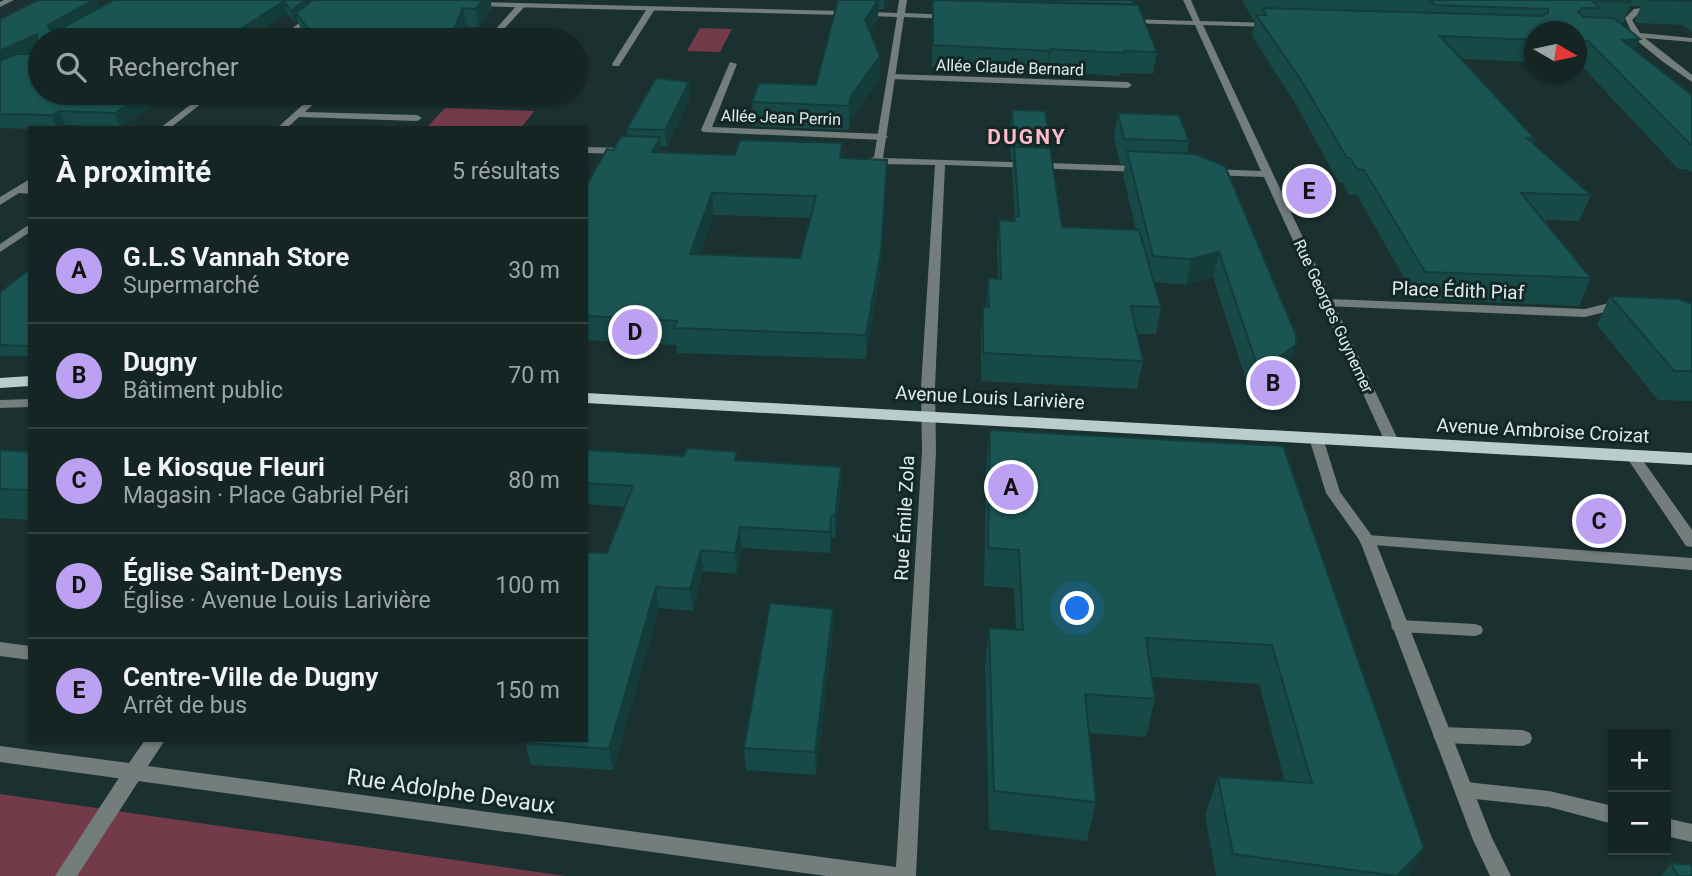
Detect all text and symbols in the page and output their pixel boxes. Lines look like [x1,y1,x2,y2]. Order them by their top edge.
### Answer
north arrow [1524,21,1587,84]
search box [28,28,588,105]
icon: search [52,48,90,86]
text: Rechercher [108,52,239,82]
street label: Allée Claude Bernard [936,55,1084,80]
street label: Allée Jean Perrin [721,106,841,129]
district label: DUGNY [987,125,1067,149]
text: À proximité [56,154,211,189]
text: 5 résultats [452,158,560,185]
pin: E [1286,165,1332,217]
street label: Rue Georges Guynemer [1290,236,1378,396]
text: G.L.S Vannah Store [123,242,349,272]
text: A [71,257,87,284]
text: 30 m [508,257,560,284]
text: Supermarché [123,272,259,299]
street label: Place Édith Piaf [1391,277,1525,304]
pin: D [612,306,658,358]
text: Dugny [123,347,197,377]
pin: B [1250,357,1296,409]
text: B [72,362,86,389]
text: 70 m [508,362,560,389]
text: Bâtiment public [123,377,283,404]
street label: Avenue Louis Larivière [895,381,1085,414]
street label: Avenue Ambroise Croizat [1436,413,1650,448]
text: Le Kiosque Fleuri [123,452,325,482]
street label: Rue Émile Zola [890,455,919,581]
pin: A [988,461,1034,513]
text: C [71,467,87,494]
text: 80 m [508,467,560,494]
text: Magasin · Place Gabriel Péri [123,482,409,509]
pin: C [1576,495,1622,547]
text: Église Saint-Denys [123,557,342,587]
text: D [72,572,86,599]
text: 100 m [495,572,560,599]
text: Église · Avenue Louis Larivière [123,587,431,614]
your location [1060,591,1094,625]
text: Centre-Ville de Dugny [123,662,378,692]
text: E [73,677,85,704]
text: 150 m [495,677,560,704]
text: Arrêt de bus [123,692,247,719]
map controls [1608,729,1671,855]
button: + [1608,729,1671,792]
street label: Rue Adolphe Devaux [345,764,557,819]
button: − [1608,792,1671,855]

